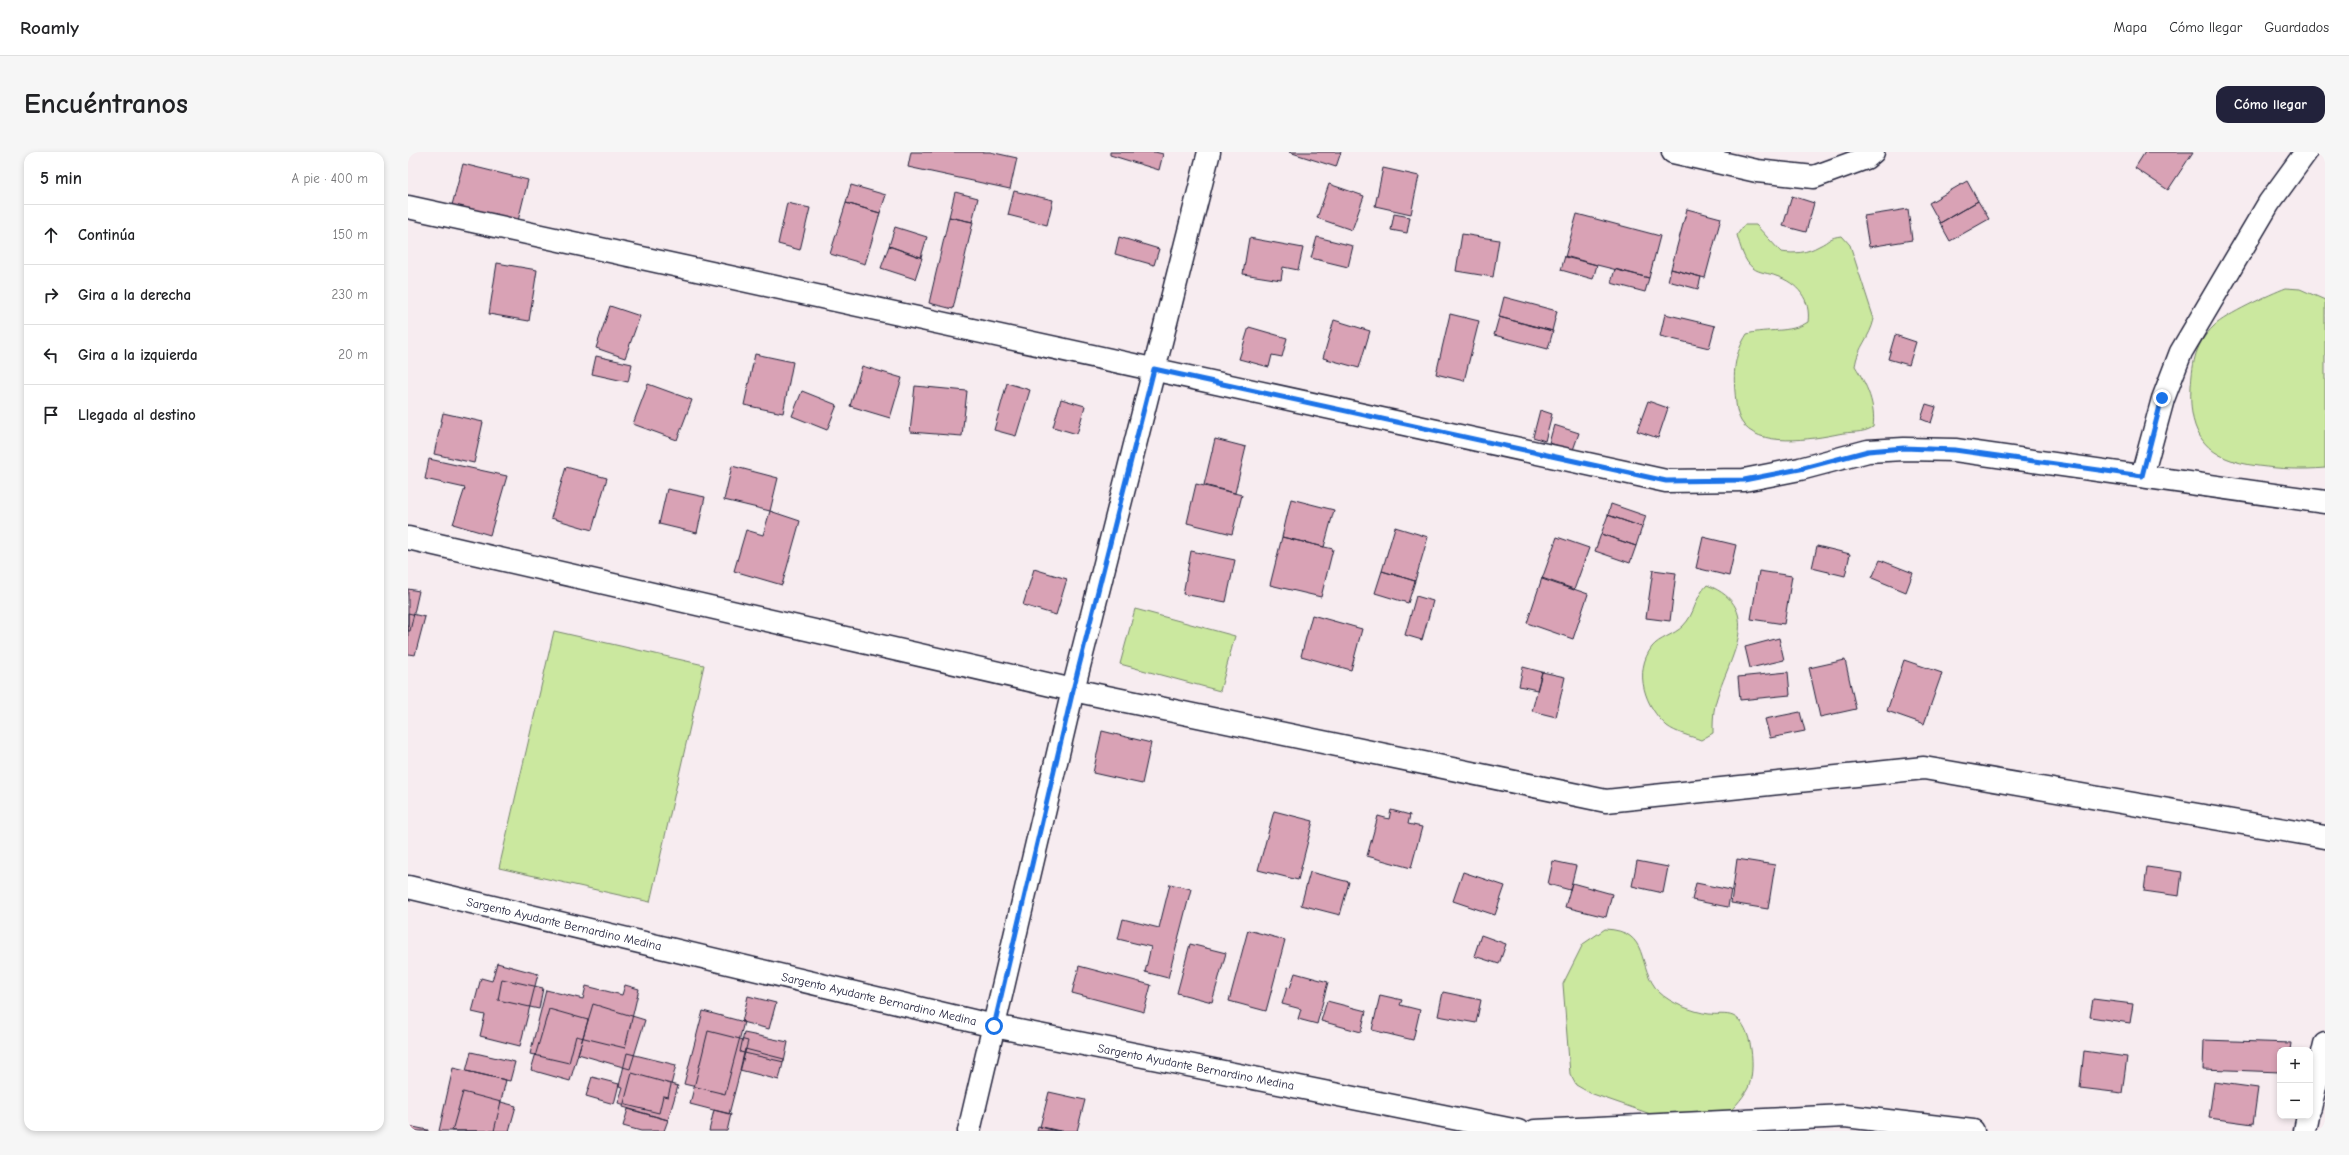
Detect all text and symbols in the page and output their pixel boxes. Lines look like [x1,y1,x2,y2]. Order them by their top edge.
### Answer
text: Roamly [20,17,79,39]
text: Mapa [2114,19,2147,36]
text: Cómo llegar [2169,19,2242,36]
text: Guardados [2264,19,2329,36]
button: Cómo llegar [2216,86,2325,123]
text: Encuéntranos [24,88,188,120]
text: 5 min [40,169,82,188]
text: A pie · 400 m [292,171,368,186]
icon: ahead [40,224,62,246]
text: Continúa [78,226,135,244]
text: 150 m [333,227,368,242]
icon: right [40,284,62,306]
text: Gira a la derecha [78,286,191,304]
text: 230 m [332,287,368,302]
icon: left [40,344,62,366]
text: Gira a la izquierda [78,346,198,364]
text: 20 m [338,347,368,362]
route end [2153,389,2171,407]
icon: arrive [40,404,62,426]
text: Llegada al destino [78,406,196,424]
street label: Sargento Ayudante Bernardino Medina [465,895,663,953]
street label: Sargento Ayudante Bernardino Medina [780,970,978,1028]
route start [985,1017,1003,1035]
street label: Sargento Ayudante Bernardino Medina [1097,1041,1295,1093]
map controls [2277,1047,2313,1119]
button: + [2277,1047,2313,1083]
button: − [2277,1083,2313,1119]

